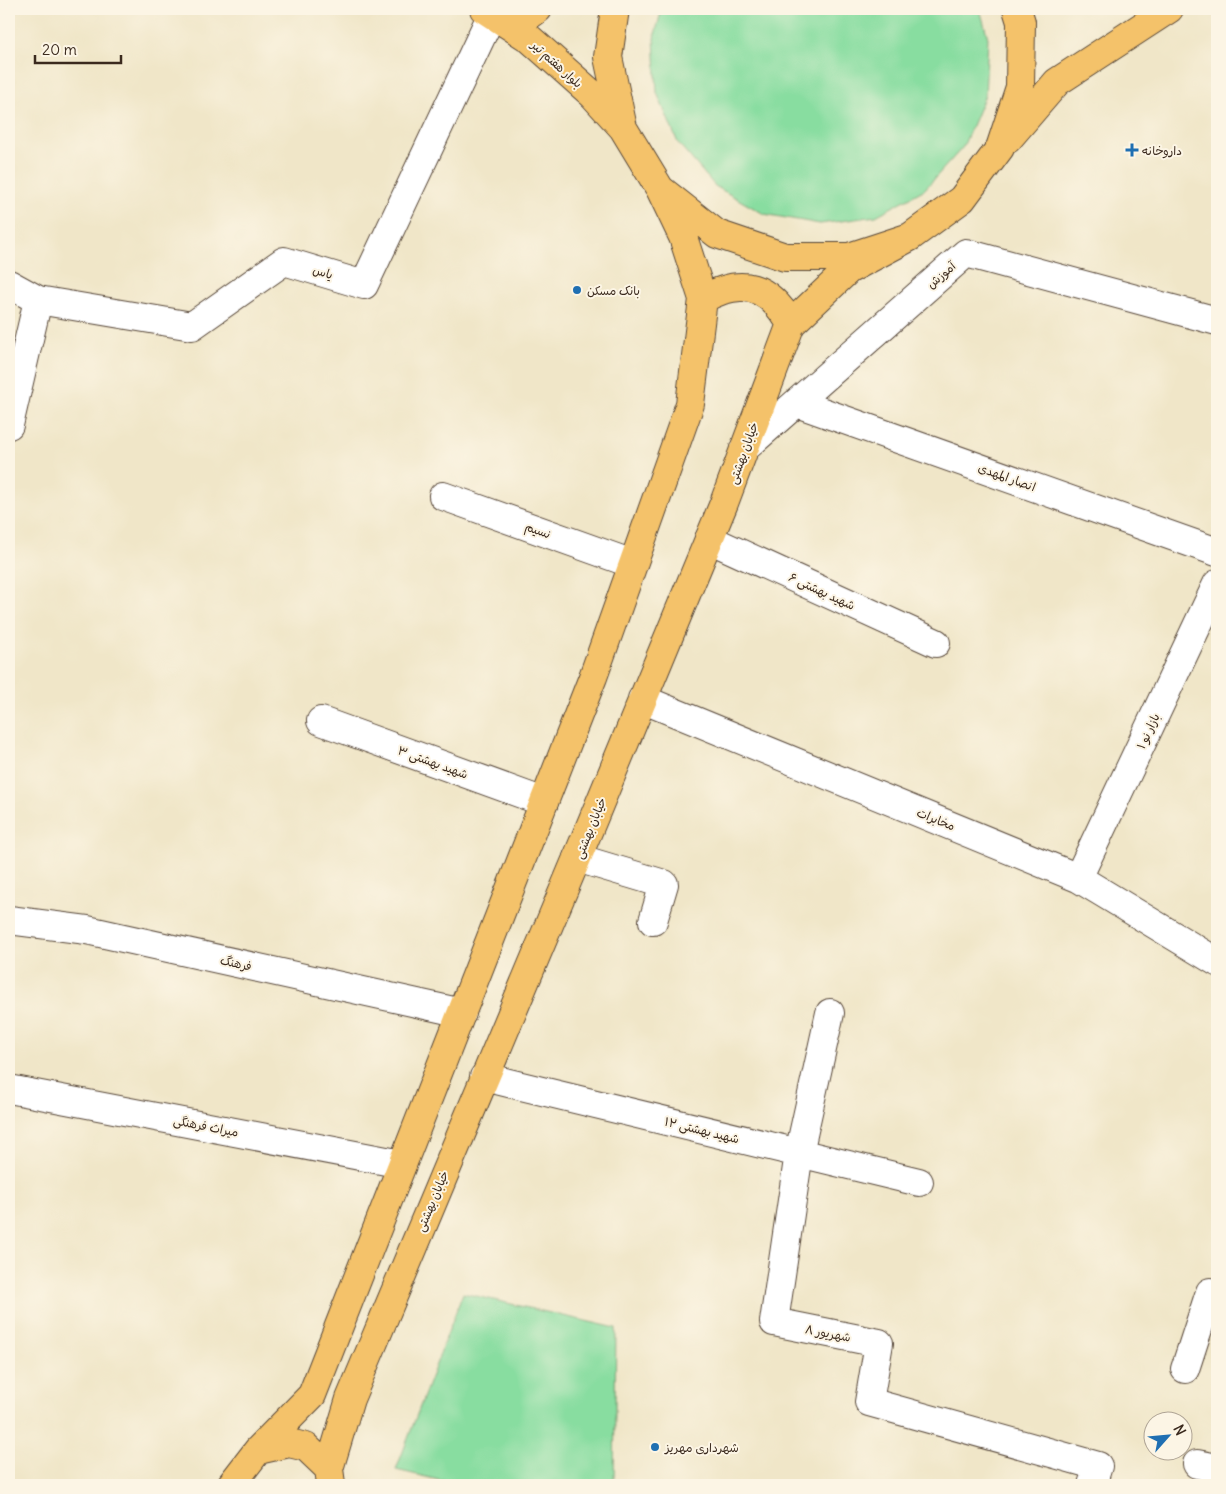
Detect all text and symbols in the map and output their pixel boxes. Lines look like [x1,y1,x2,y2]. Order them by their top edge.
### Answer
scale bar [35,32,121,64]
street label: بلوار هفتم تیر [526,36,586,92]
text: 20 m [42,40,77,59]
place label: داروخانه [1142,143,1182,159]
marker: داروخانه [1126,144,1138,156]
street label: آموزش [923,258,959,292]
street label: یاس [311,262,335,282]
place label: بانک مسکن [587,283,640,299]
marker: بانک مسکن [571,284,583,296]
street label: خیابان بهشتی [725,420,762,486]
street label: انصار المهدی [976,460,1038,494]
street label: نسیم [522,518,553,543]
street label: شهید بهشتی ۶ [786,569,857,614]
street label: بازار نو ۱ [1133,711,1164,752]
street label: شهید بهشتی ۳ [395,742,470,783]
street label: خیابان بهشتی [571,795,610,861]
street label: مخابرات [914,805,957,834]
street label: فرهنگ [219,952,253,974]
street label: میراث فرهنگی [172,1112,240,1141]
street label: شهید بهشتی ۱۲ [663,1113,741,1147]
street label: خیابان بهشتی [412,1168,452,1234]
street label: ۸ شهریور [804,1321,852,1345]
north arrow [1144,1412,1194,1462]
text: N [1169,1422,1190,1438]
place label: شهرداری مهریز [664,1440,739,1455]
marker: شهرداری مهریز [649,1441,661,1453]

